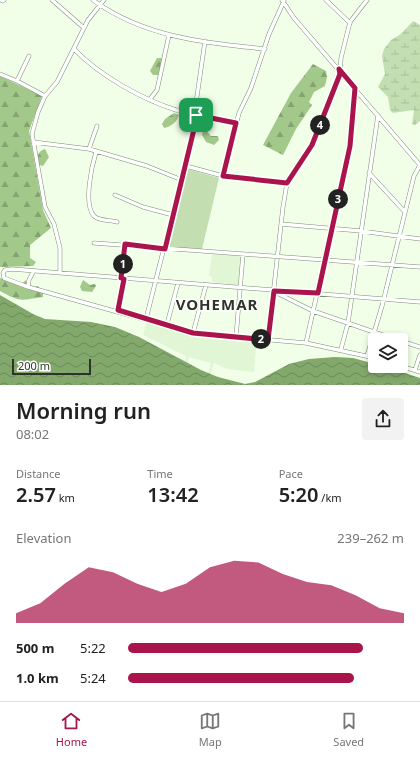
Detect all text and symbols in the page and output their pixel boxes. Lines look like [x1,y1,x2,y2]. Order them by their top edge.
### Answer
pin [179,98,213,132]
icon: arrive [185,104,207,126]
pin: 4 [310,115,330,135]
text: 4 [317,117,323,132]
pin: 3 [328,189,348,209]
text: 3 [335,191,341,206]
pin: 1 [113,254,133,274]
text: 1 [120,256,126,271]
district label: VOHEMAR [176,294,258,314]
pin: 2 [251,329,271,349]
text: 2 [258,331,264,346]
map controls [368,333,408,373]
button: layers [368,333,408,373]
scale bar [12,357,91,376]
text: 200 m [18,358,50,373]
text: Morning run [16,395,151,425]
button: share [362,398,404,440]
text: 08:02 [16,425,49,443]
text: Distance [16,466,61,481]
text: Time [147,466,173,481]
text: Pace [279,466,303,481]
text: 2.57 [16,481,56,508]
text: 13:42 [147,481,199,508]
text: 5:20 [279,481,319,508]
text: km [56,490,75,505]
text: /km [319,490,342,505]
text: Elevation [16,529,72,547]
text: 239–262 m [337,529,404,547]
text: 500 m [16,639,54,657]
text: 5:22 [80,639,106,657]
text: 1.0 km [16,669,59,687]
text: 5:24 [80,669,106,687]
tab: Home [56,710,87,749]
tab: Map [199,710,222,749]
tab: Saved [333,710,364,749]

